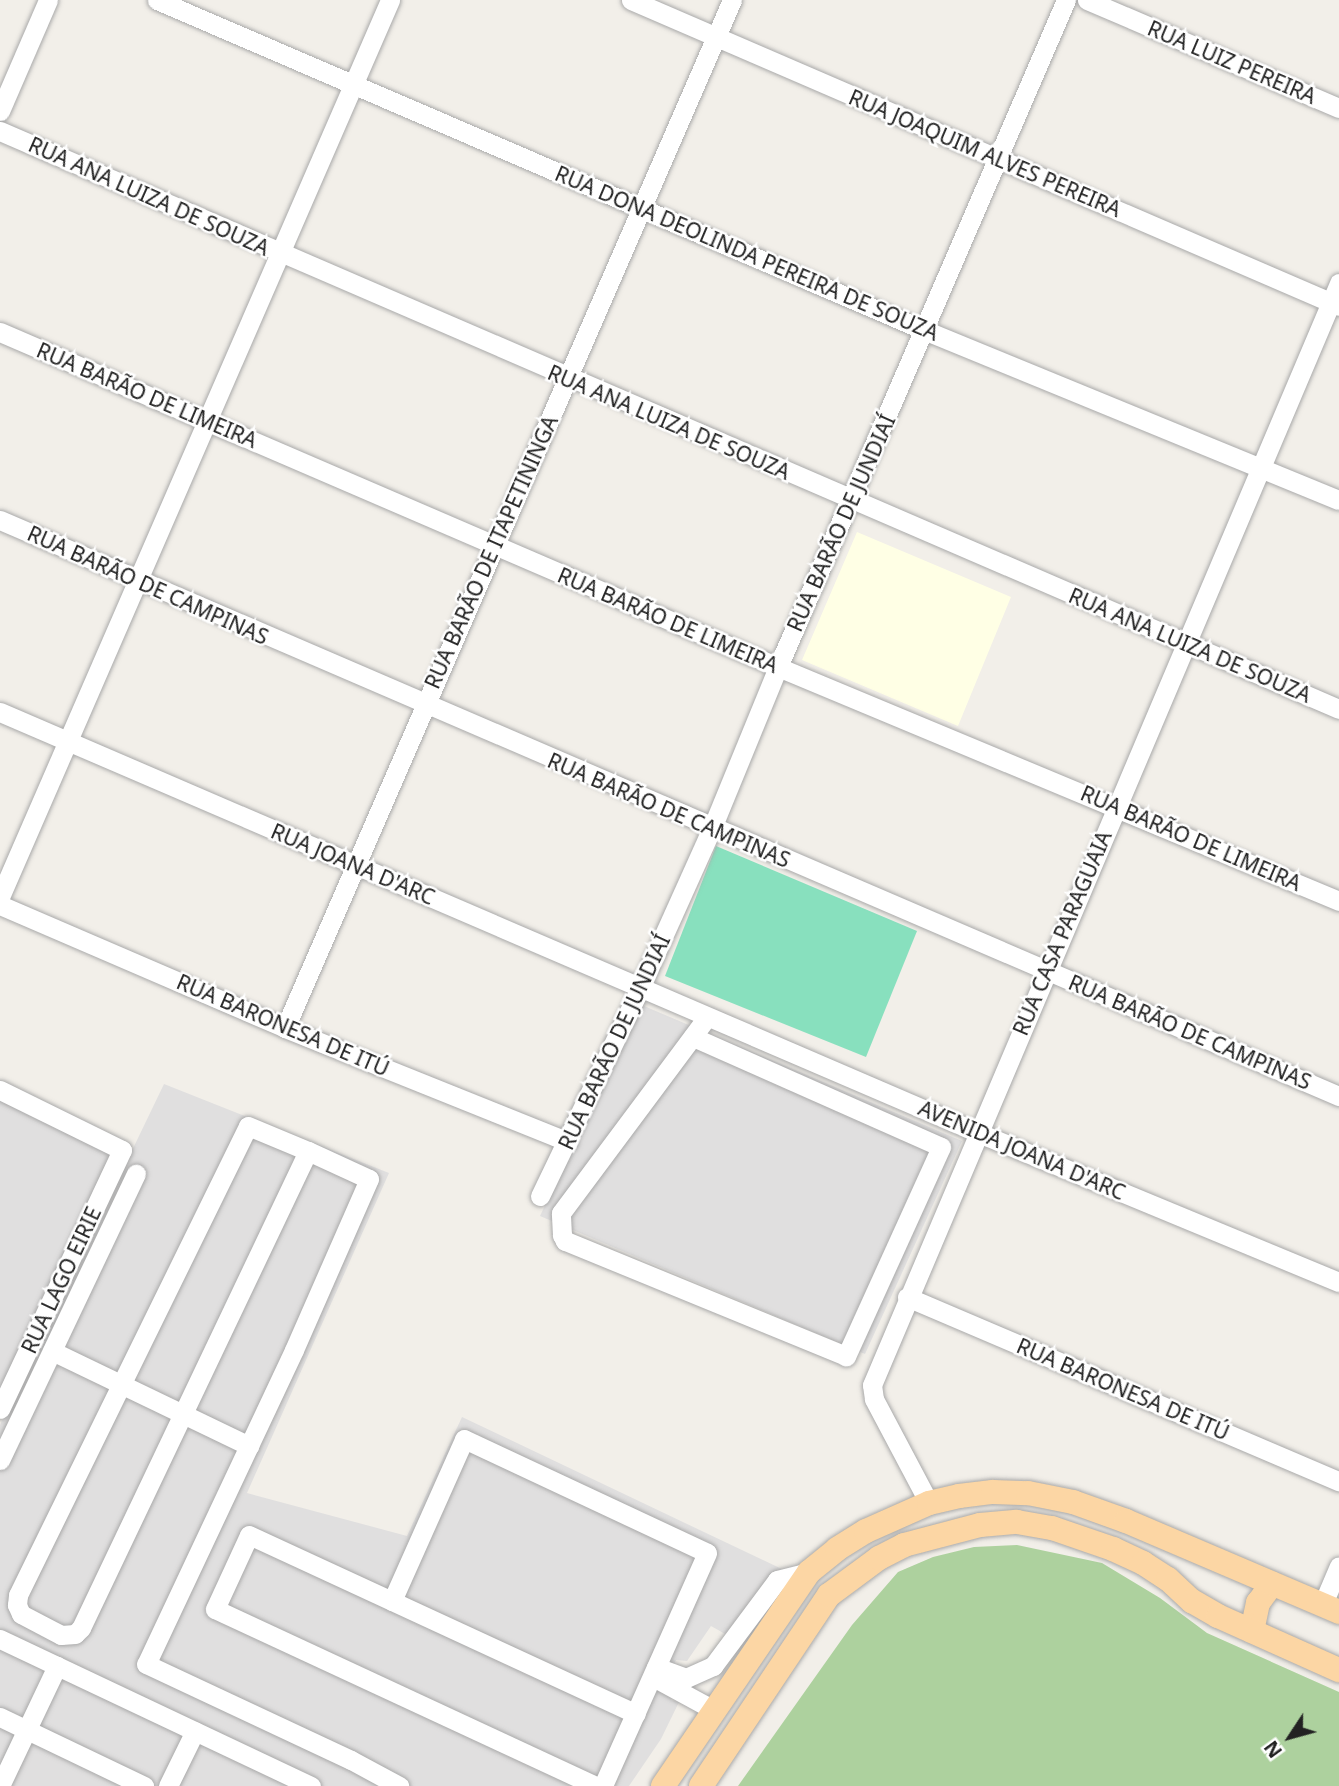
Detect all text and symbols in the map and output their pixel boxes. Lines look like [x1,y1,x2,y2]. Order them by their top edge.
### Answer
street label: RUA LUIZ PEREIRA [1144,15,1320,109]
street label: RUA JOAQUIM ALVES PEREIRA [845,84,1125,222]
street label: RUA ANA LUIZA DE SOUZA [25,131,273,261]
street label: RUA DONA DEOLINDA PEREIRA DE SOUZA [551,160,943,346]
street label: RUA BARÃO DE LIMEIRA [33,337,261,453]
street label: RUA ANA LUIZA DE SOUZA [544,359,794,485]
street label: RUA BARÃO DE JUNDIAÍ [782,411,900,635]
street label: RUA BARÃO DE ITAPETININGA [419,412,563,692]
street label: RUA BARÃO DE CAMPINAS [24,520,272,650]
street label: RUA BARÃO DE LIMEIRA [554,562,782,678]
street label: RUA ANA LUIZA DE SOUZA [1065,582,1315,708]
street label: RUA BARÃO DE CAMPINAS [544,747,794,873]
street label: RUA BARÃO DE LIMEIRA [1077,780,1305,896]
street label: RUA JOANA D'ARC [267,818,439,910]
street label: RUA CASA PARAGUAIA [1007,827,1117,1039]
street label: RUA BARÃO DE JUNDIAÍ [553,930,675,1154]
street label: RUA BARONESA DE ITÚ [173,969,393,1081]
street label: RUA BARÃO DE CAMPINAS [1065,969,1315,1095]
street label: AVENIDA JOANA D'ARC [915,1095,1129,1205]
street label: RUA LAGO EIRIE [16,1203,106,1357]
street label: RUA BARONESA DE ITÚ [1013,1333,1233,1445]
north arrow [1255,1702,1325,1772]
text: N [1258,1735,1288,1763]

